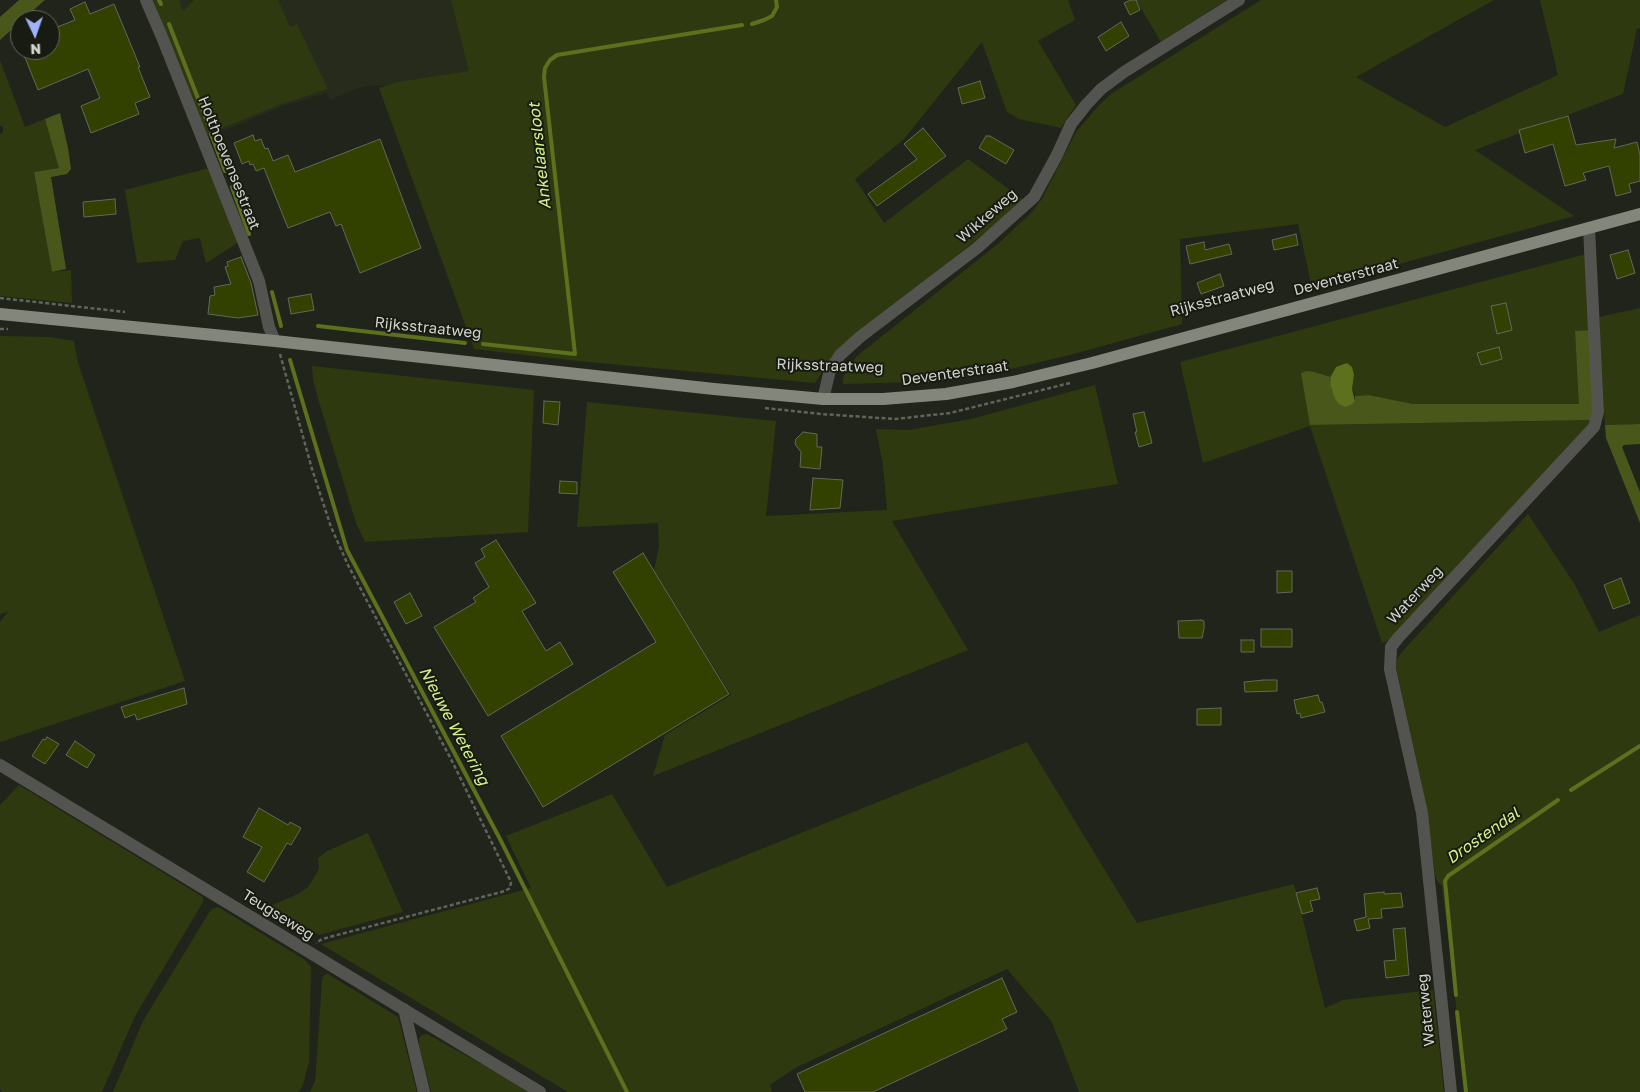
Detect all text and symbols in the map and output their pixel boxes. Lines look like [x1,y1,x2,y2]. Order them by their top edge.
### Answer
north arrow [10,10,60,60]
text: N [30,41,42,58]
street label: Holthoevensestraat [194,93,264,233]
water label: Ankelaarsloot [525,102,555,210]
street label: Wikkeweg [953,185,1021,247]
street label: Deventerstraat [1292,254,1400,300]
street label: Rijksstraatweg [1168,275,1276,321]
street label: Rijksstraatweg [374,313,482,343]
street label: Rijksstraatweg [776,355,884,377]
street label: Deventerstraat [900,357,1010,389]
street label: Waterweg [1384,562,1446,628]
water label: Nieuwe Wetering [415,663,493,789]
water label: Drostendal [1443,804,1523,868]
street label: Teugseweg [239,886,317,944]
street label: Waterweg [1413,973,1439,1047]

